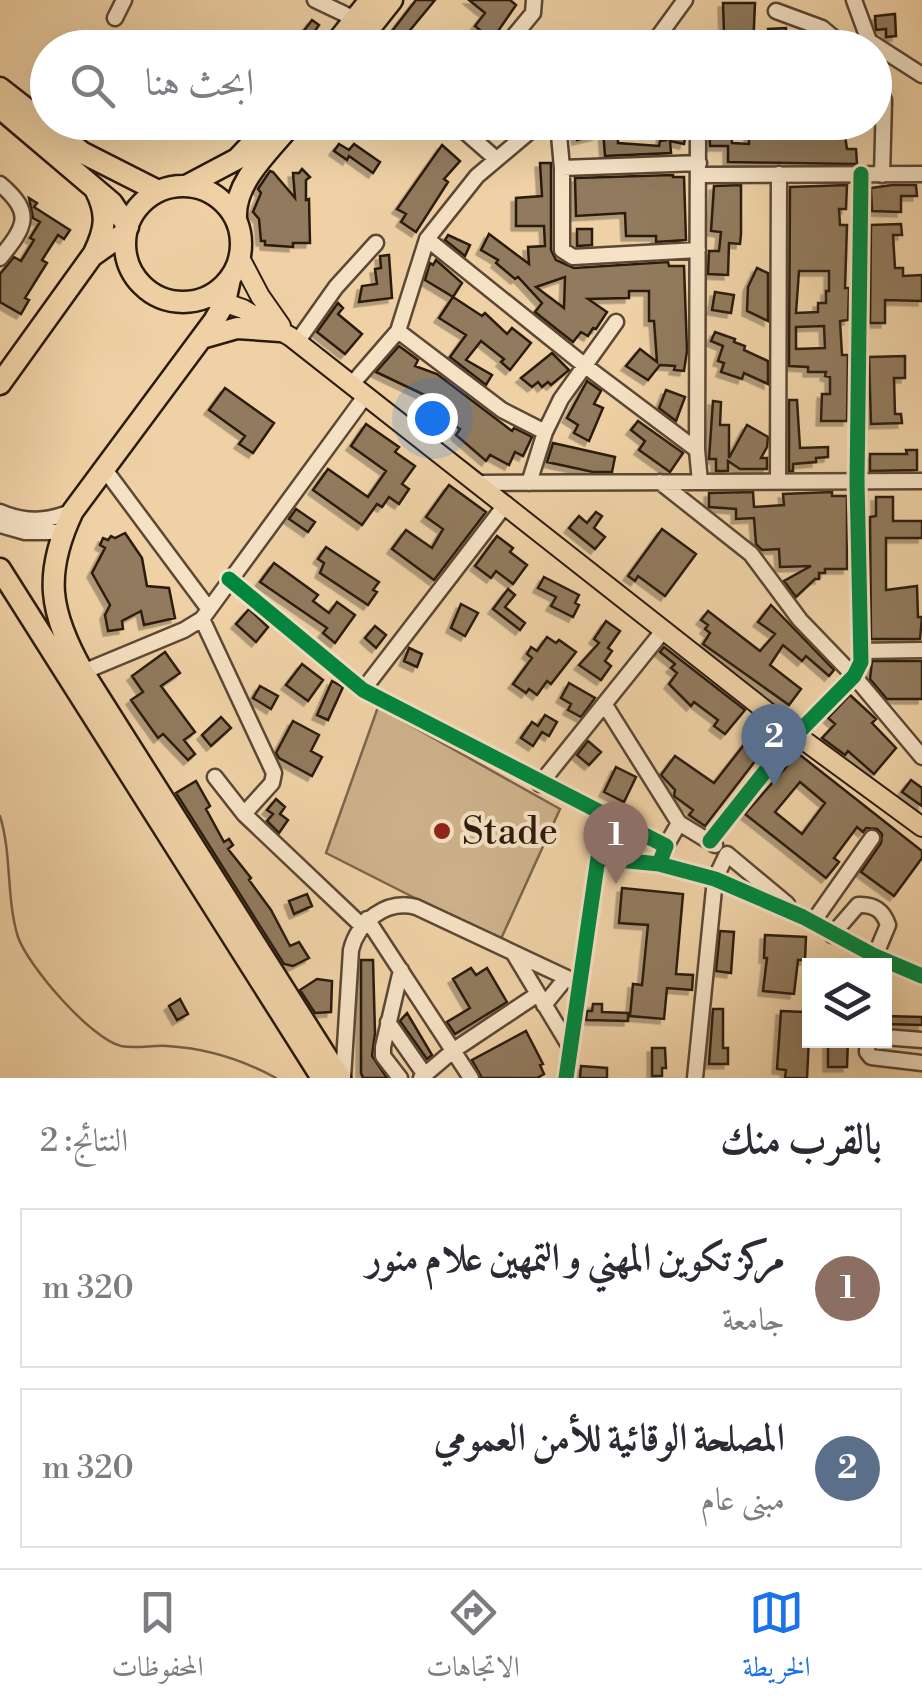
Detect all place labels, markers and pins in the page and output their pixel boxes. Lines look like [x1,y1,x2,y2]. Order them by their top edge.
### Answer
pin: 2 [742,704,806,786]
pin: 1 [584,802,648,884]
place label: Stade [462,809,558,856]
marker: Stade [431,820,453,842]

